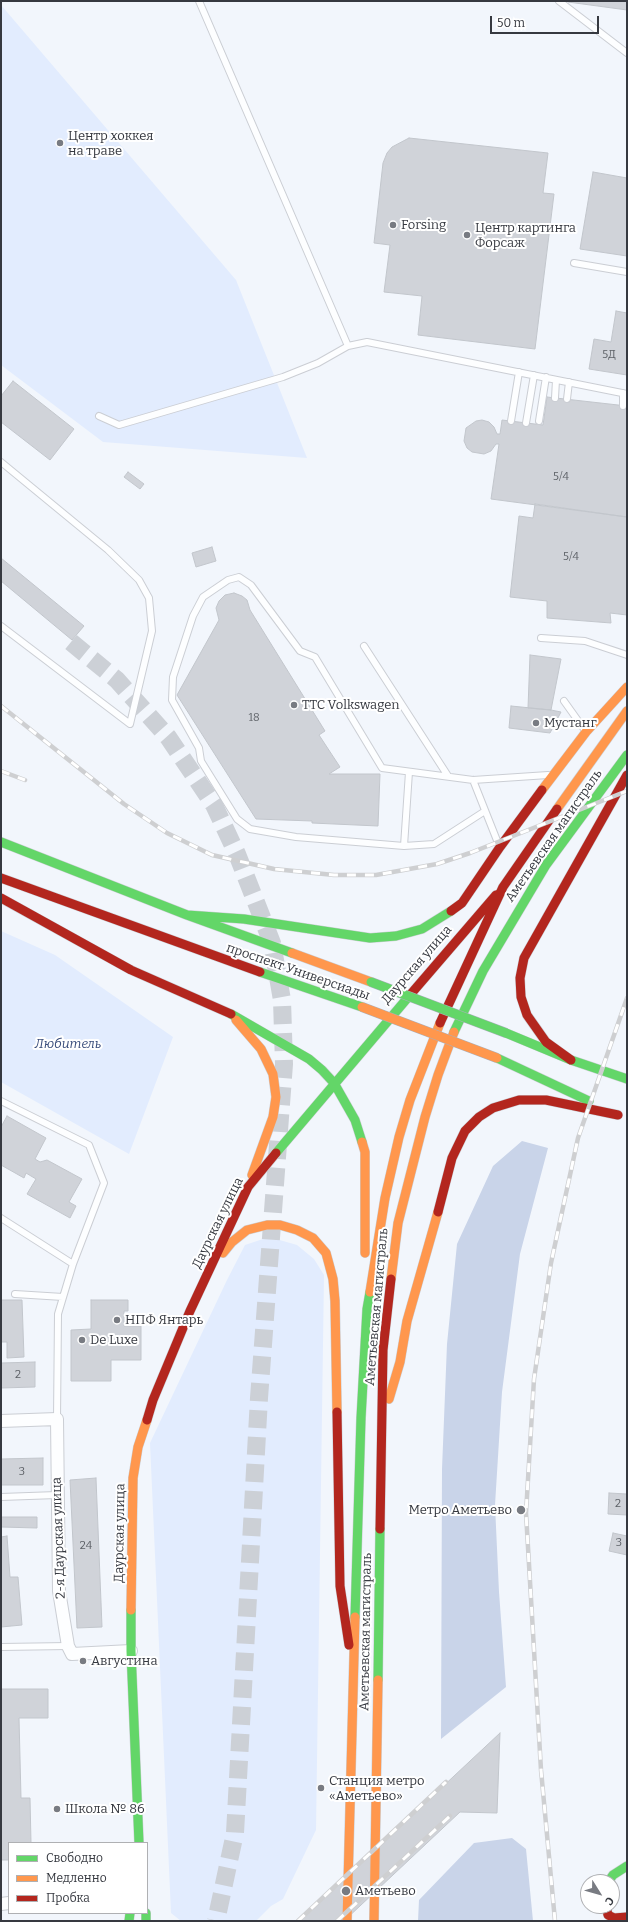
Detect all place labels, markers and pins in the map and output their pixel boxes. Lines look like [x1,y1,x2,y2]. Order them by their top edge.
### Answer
place label: Центр хоккея на траве [68,128,153,159]
marker: Центр хоккея на траве [55,138,65,148]
place label: Forsing [401,217,446,233]
marker: Forsing [388,220,398,230]
place label: Центр картинга Форсаж [475,220,576,251]
marker: Центр картинга Форсаж [462,230,472,240]
place label: ТТС Volkswagen [302,697,400,713]
marker: ТТС Volkswagen [289,700,299,710]
place label: Мустанг [544,715,597,731]
marker: Мустанг [531,718,541,728]
place label: НПФ Янтарь [125,1312,203,1328]
marker: НПФ Янтарь [112,1315,122,1325]
place label: De Luxe [90,1332,138,1348]
marker: De Luxe [77,1335,87,1345]
place label: Метро Аметьево [408,1502,512,1518]
marker: Метро Аметьево [515,1504,527,1516]
place label: Августина [91,1653,158,1669]
marker: Августина [78,1656,88,1666]
place label: Станция метро «Аметьево» [329,1773,424,1804]
marker: Станция метро «Аметьево» [316,1783,326,1793]
place label: Школа № 86 [65,1801,145,1817]
marker: Школа № 86 [52,1804,62,1814]
place label: Аметьево [355,1883,416,1899]
marker: Аметьево [340,1885,352,1897]

